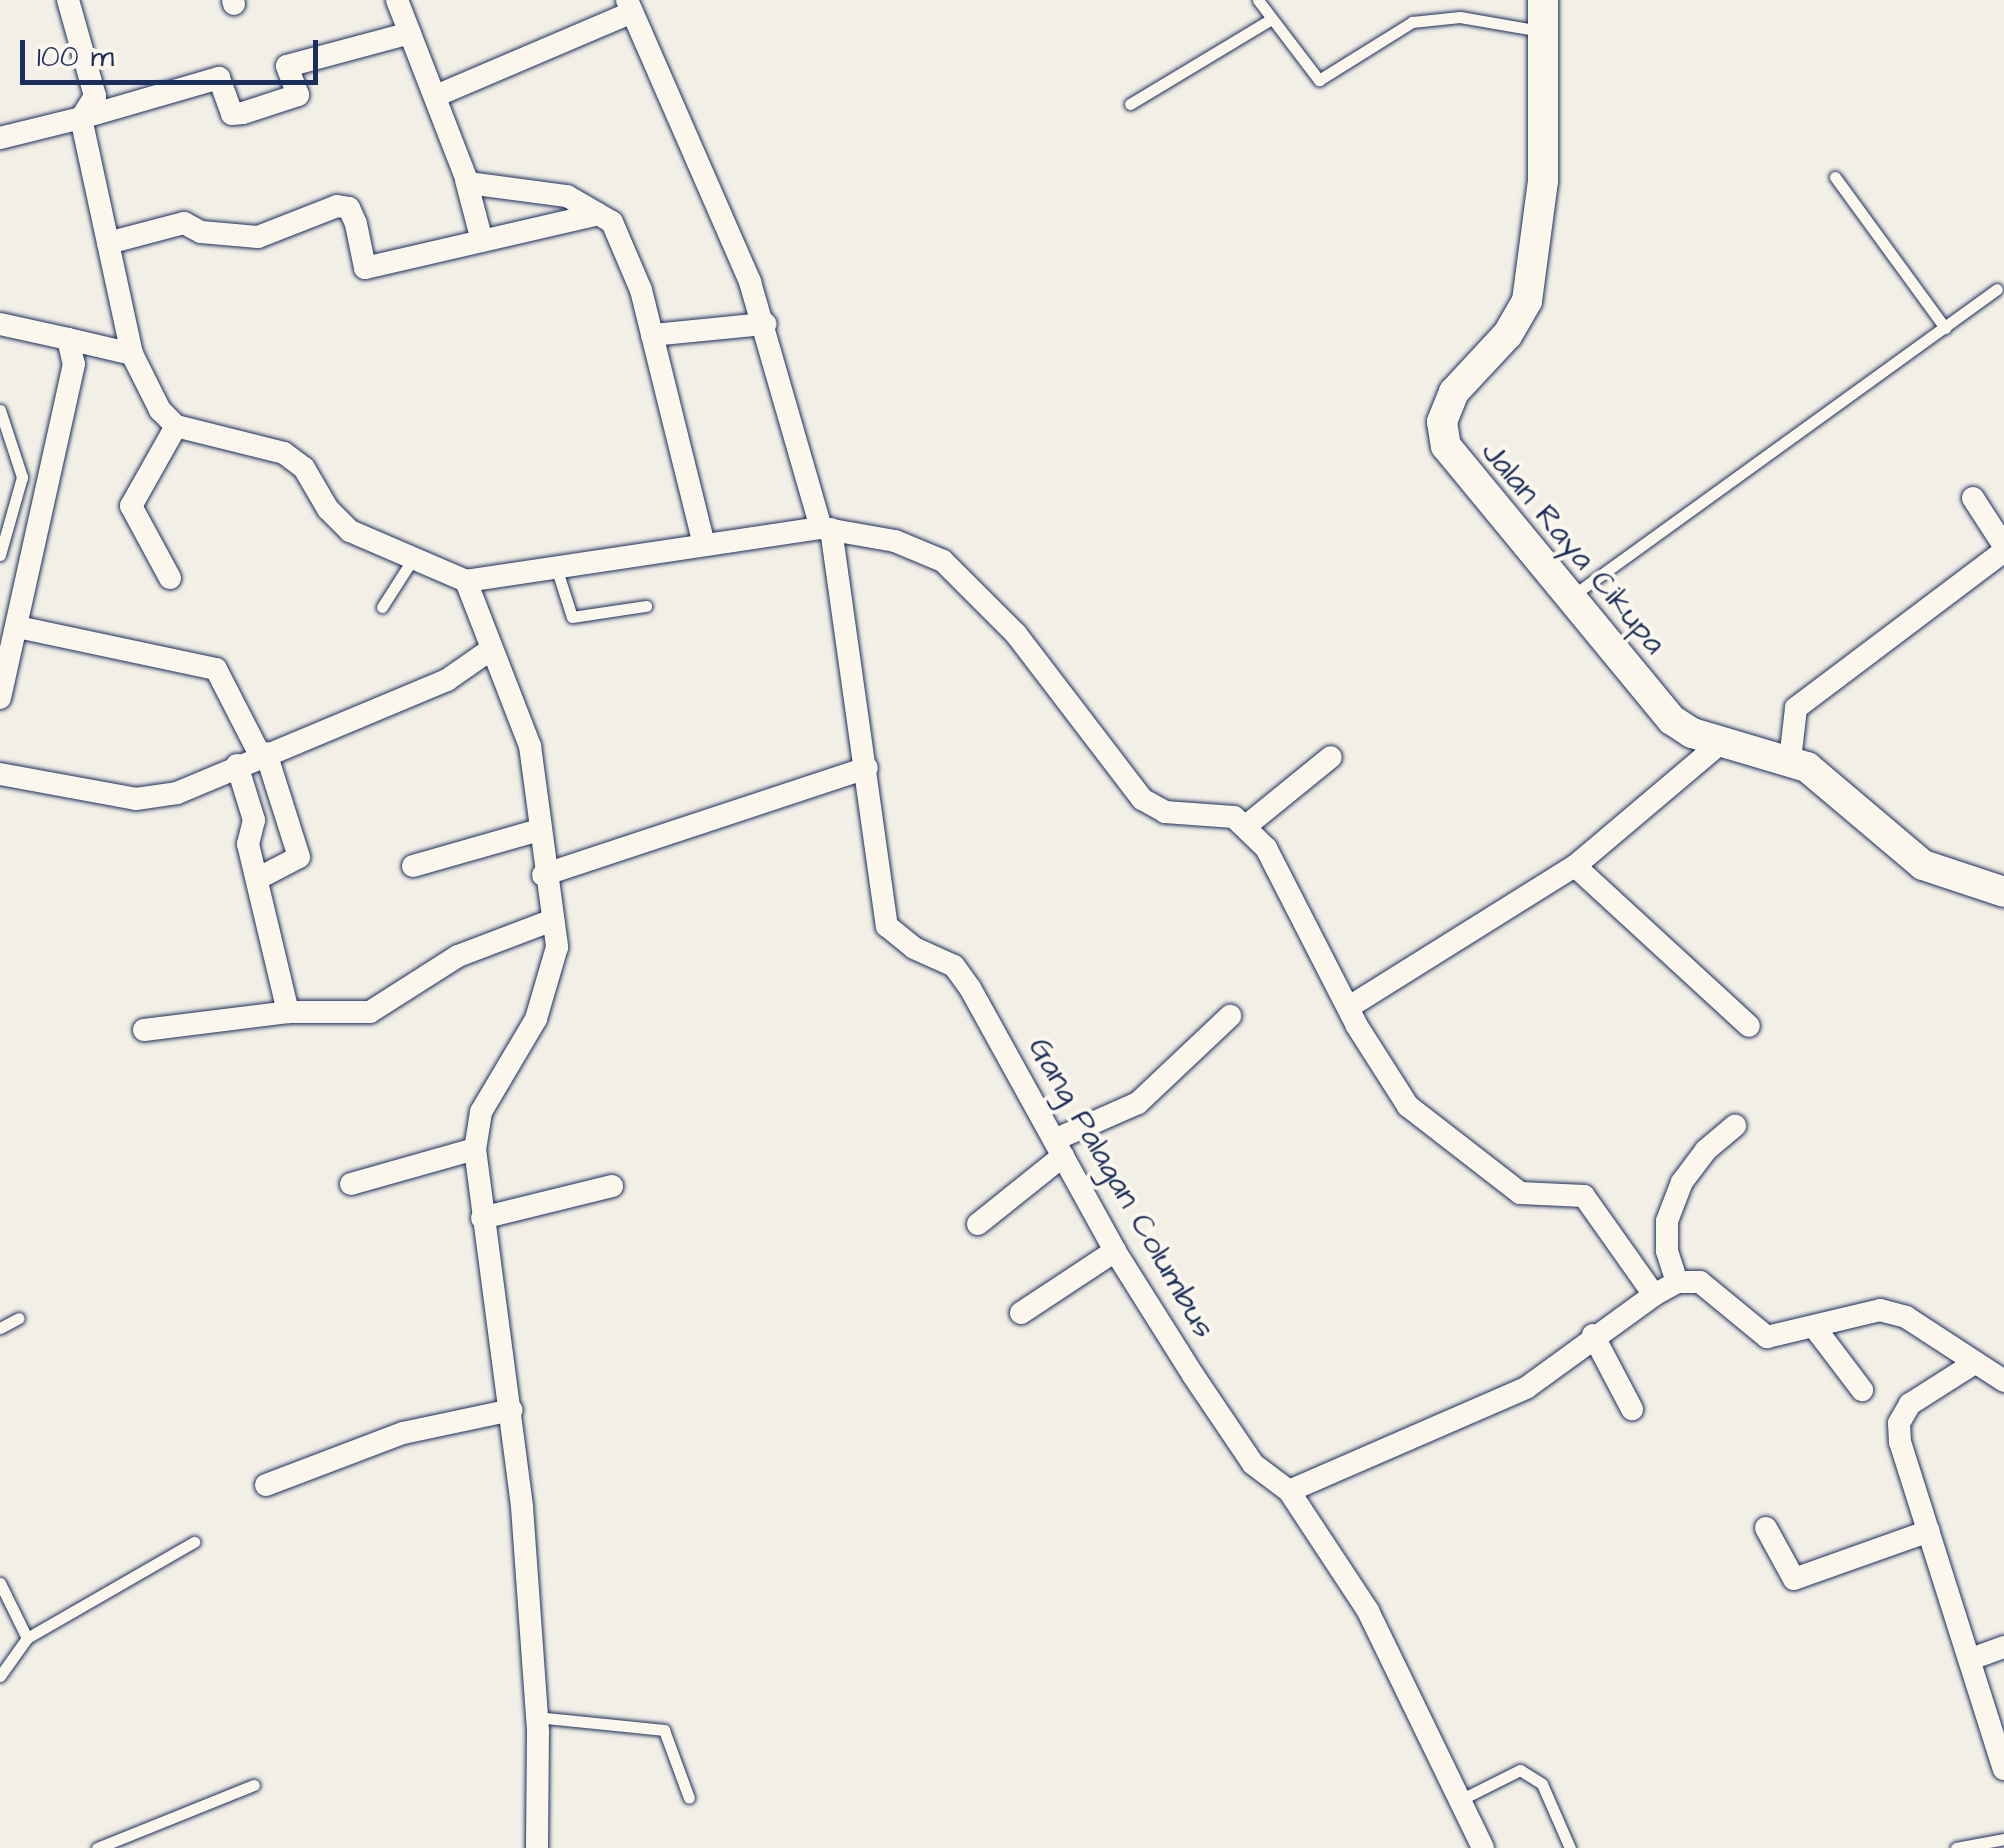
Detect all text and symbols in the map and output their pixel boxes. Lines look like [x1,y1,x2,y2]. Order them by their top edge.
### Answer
scale bar [25,20,322,82]
text: 100 m [37,36,114,78]
street label: Jalan Raya Cikupa [1473,434,1673,662]
street label: Gang Palagan Columbus [1019,1031,1223,1345]

